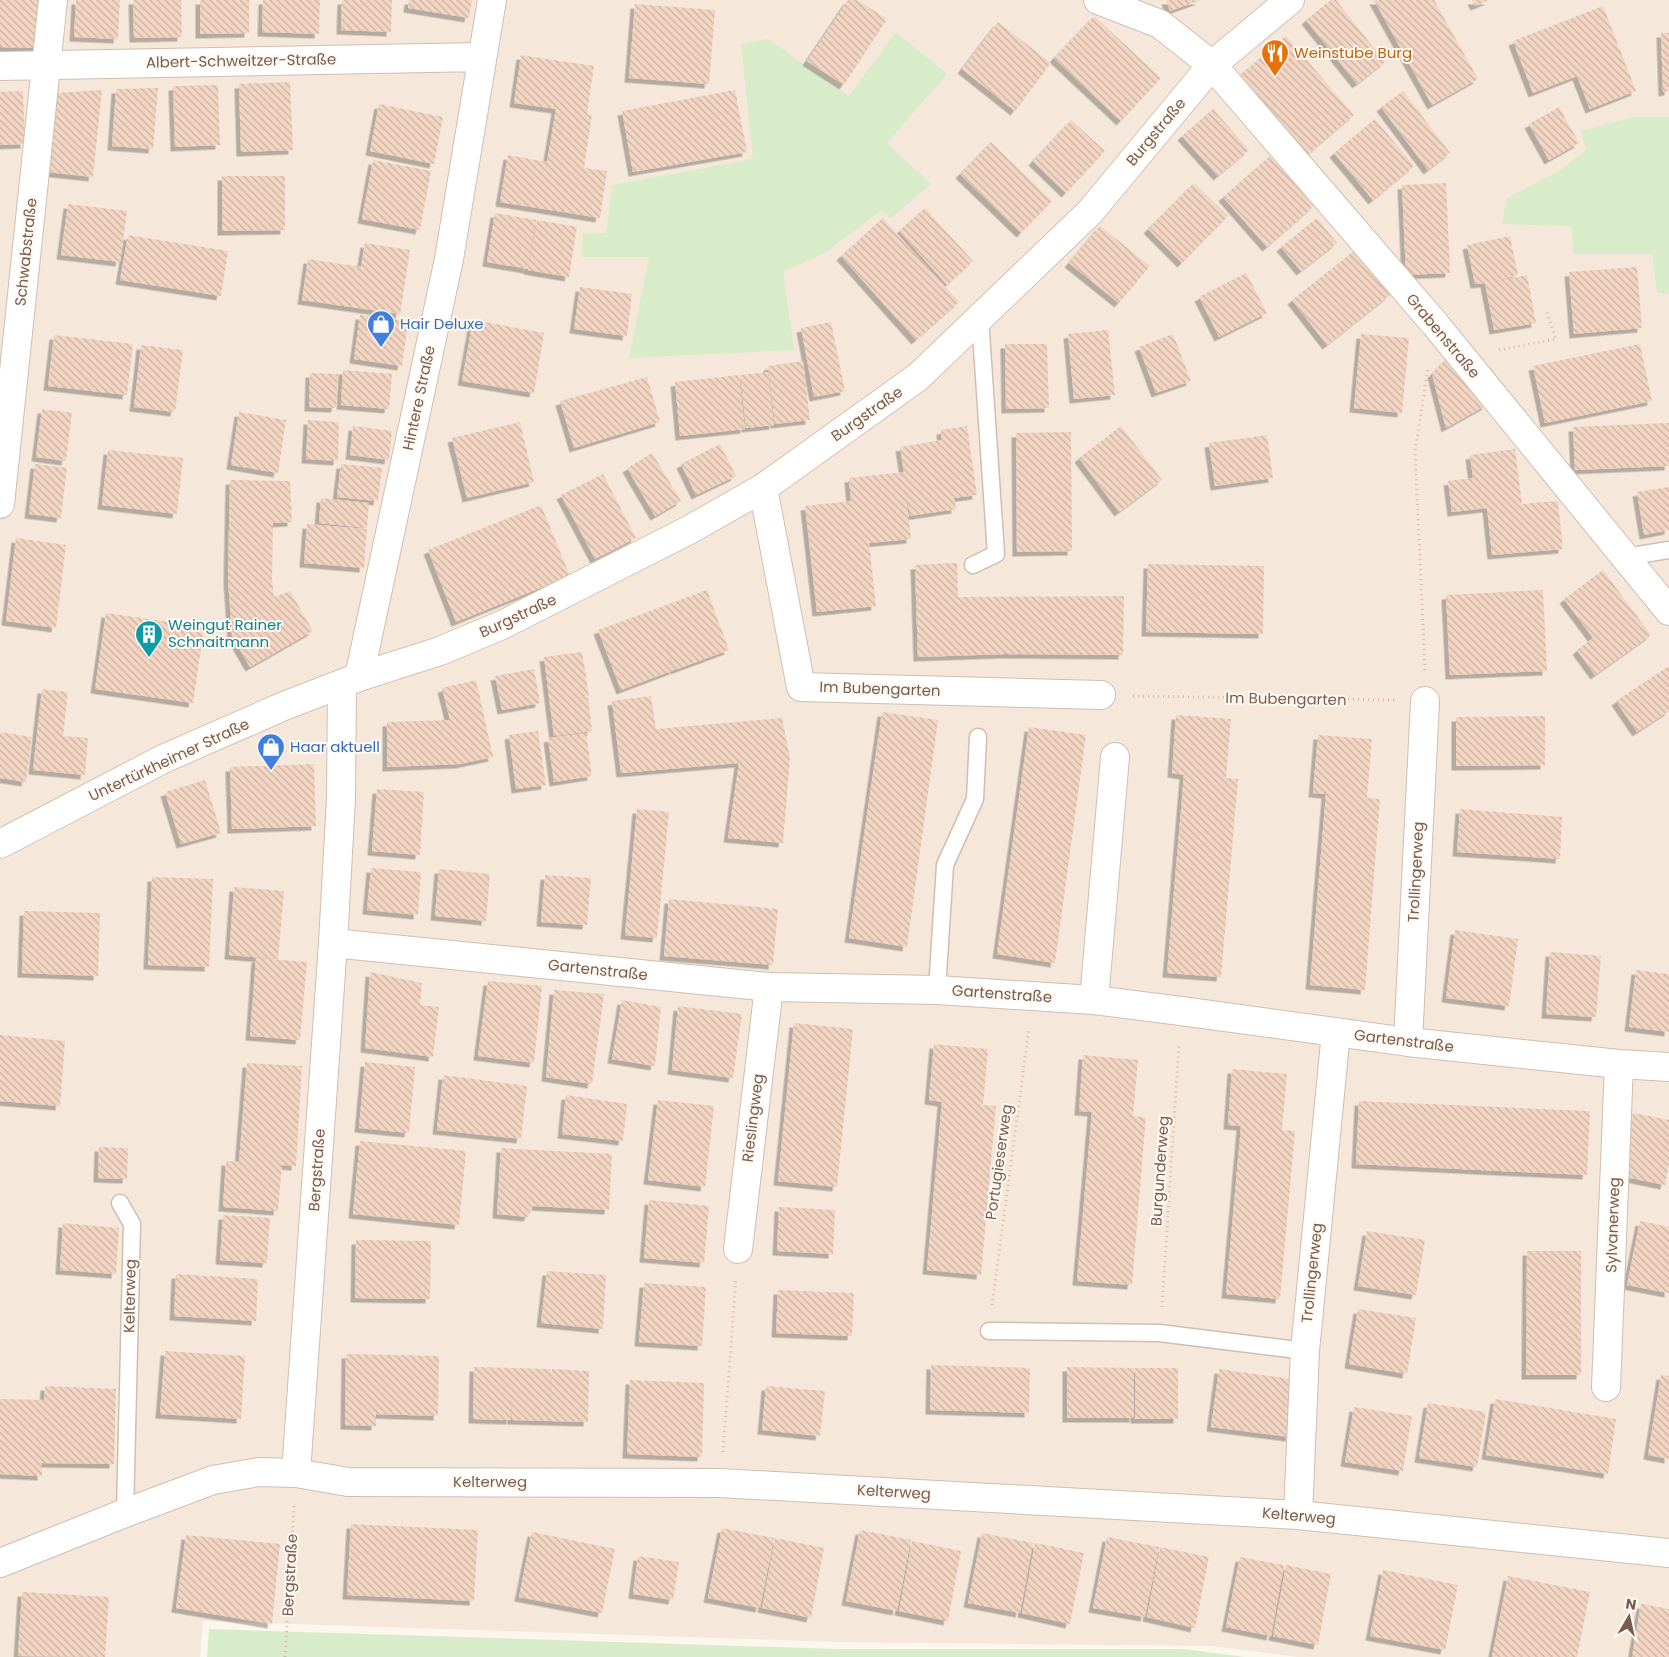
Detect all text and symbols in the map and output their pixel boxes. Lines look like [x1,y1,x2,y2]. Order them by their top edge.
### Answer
restaurant icon: Weinstube Burg [1260,38,1290,77]
place label: Weinstube Burg [1294,42,1412,63]
street label: Albert-Schweitzer-Straße [146,48,336,73]
street label: Burgstraße [1121,93,1190,170]
street label: Schwabstraße [9,197,42,307]
street label: Grabenstraße [1402,289,1485,383]
shop icon: Hair Deluxe [366,309,396,348]
place label: Hair Deluxe [400,313,484,334]
street label: Hintere Straße [397,343,440,452]
street label: Burgstraße [827,381,907,446]
street label: Burgstraße [476,588,560,643]
place label: Weingut Rainer Schnaitmann [168,614,282,652]
building icon: Weingut Rainer Schnaitmann [134,619,164,658]
street label: Im Bubengarten [819,676,941,701]
street label: Im Bubengarten [1225,687,1347,710]
street label: Untertürkheimer Straße [85,713,252,806]
shop icon: Haar aktuell [256,732,286,771]
place label: Haar aktuell [290,736,380,757]
street label: Trollingerweg [1402,821,1429,923]
street label: Gartenstraße [547,954,649,985]
street label: Gartenstraße [951,980,1053,1007]
street label: Gartenstraße [1353,1024,1455,1057]
street label: Rieslingweg [737,1073,768,1163]
street label: Portugieserweg [980,1103,1017,1221]
street label: Burgunderweg [1145,1115,1174,1227]
street label: Bergstraße [303,1128,330,1212]
street label: Sylvanerweg [1600,1177,1625,1273]
street label: Trollingerweg [1296,1222,1327,1324]
street label: Kelterweg [118,1259,141,1333]
street label: Kelterweg [453,1471,527,1492]
street label: Kelterweg [856,1479,932,1504]
street label: Kelterweg [1261,1502,1337,1529]
street label: Bergstraße [277,1533,302,1617]
north arrow [1604,1592,1654,1642]
text: N [1624,1593,1638,1615]

